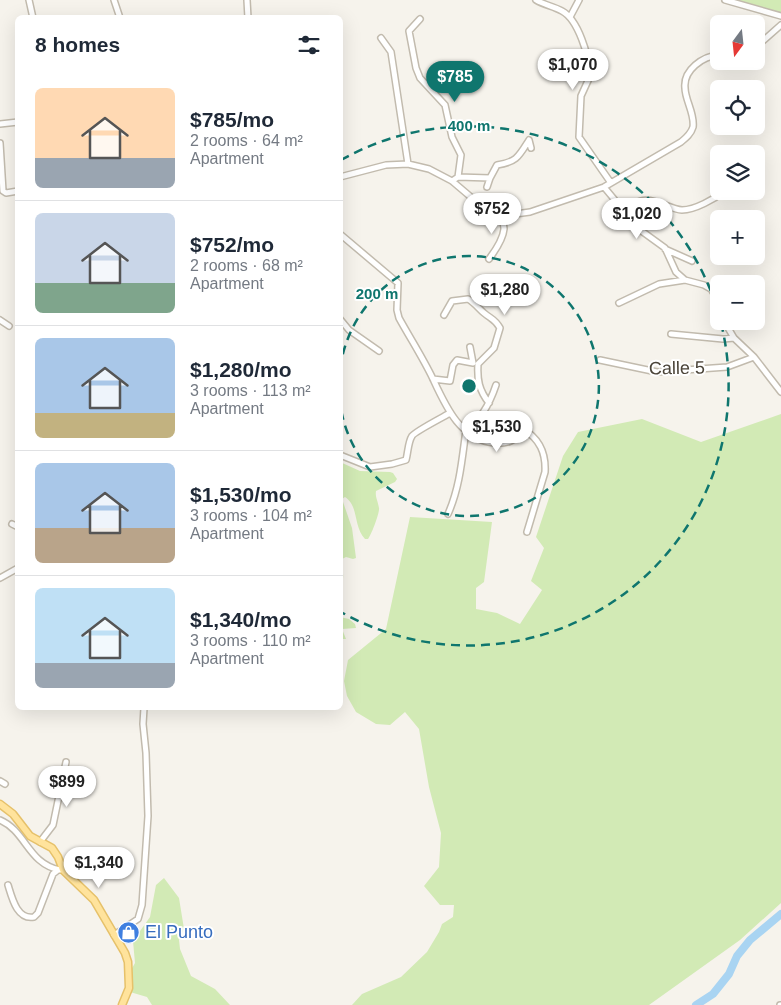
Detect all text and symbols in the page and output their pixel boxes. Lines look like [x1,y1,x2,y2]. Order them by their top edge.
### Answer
north arrow [710,15,765,70]
map controls [710,15,765,330]
icon: filters [295,31,323,59]
text: 8 homes [35,33,120,56]
pin: $1,070 [532,48,614,91]
text: $1,070 [549,56,597,73]
pin: $785 [425,61,485,103]
text: $785 [437,68,473,85]
button: locate [710,80,765,135]
icon: home [75,108,135,168]
text: $785/mo [190,108,274,131]
text: 400 m [448,117,490,134]
text: 2 rooms · 64 m² [190,132,303,149]
button: layers [710,145,765,200]
text: Apartment [190,150,264,167]
pin: $752 [462,192,522,235]
pin: $1,020 [596,198,678,240]
text: $752 [474,200,510,217]
text: $1,020 [613,205,661,222]
button: + [710,210,765,265]
icon: home [75,233,135,293]
text: $752/mo [190,233,274,256]
text: 2 rooms · 68 m² [190,257,303,274]
pin: $1,280 [464,274,546,316]
text: Apartment [190,275,264,292]
button: − [710,275,765,330]
text: $1,280 [481,281,529,298]
text: 200 m [356,285,398,302]
icon: home [75,358,135,418]
text: $1,280/mo [190,358,292,381]
street label: Calle 5 [649,358,705,378]
centre of rings [460,377,478,395]
text: 3 rooms · 113 m² [190,382,311,399]
text: Apartment [190,400,264,417]
pin: $1,530 [456,410,538,453]
text: $1,530 [473,418,521,435]
icon: home [75,483,135,543]
text: $1,530/mo [190,483,292,506]
text: 3 rooms · 104 m² [190,507,312,524]
text: Apartment [190,525,264,542]
icon: home [75,608,135,668]
text: $1,340/mo [190,608,292,631]
text: 3 rooms · 110 m² [190,632,311,649]
text: Apartment [190,650,264,667]
pin: $899 [37,766,97,808]
text: $899 [49,773,85,790]
pin: $1,340 [58,846,140,889]
text: $1,340 [75,854,123,871]
shop icon: El Punto [117,920,141,944]
place label: El Punto [145,922,213,942]

